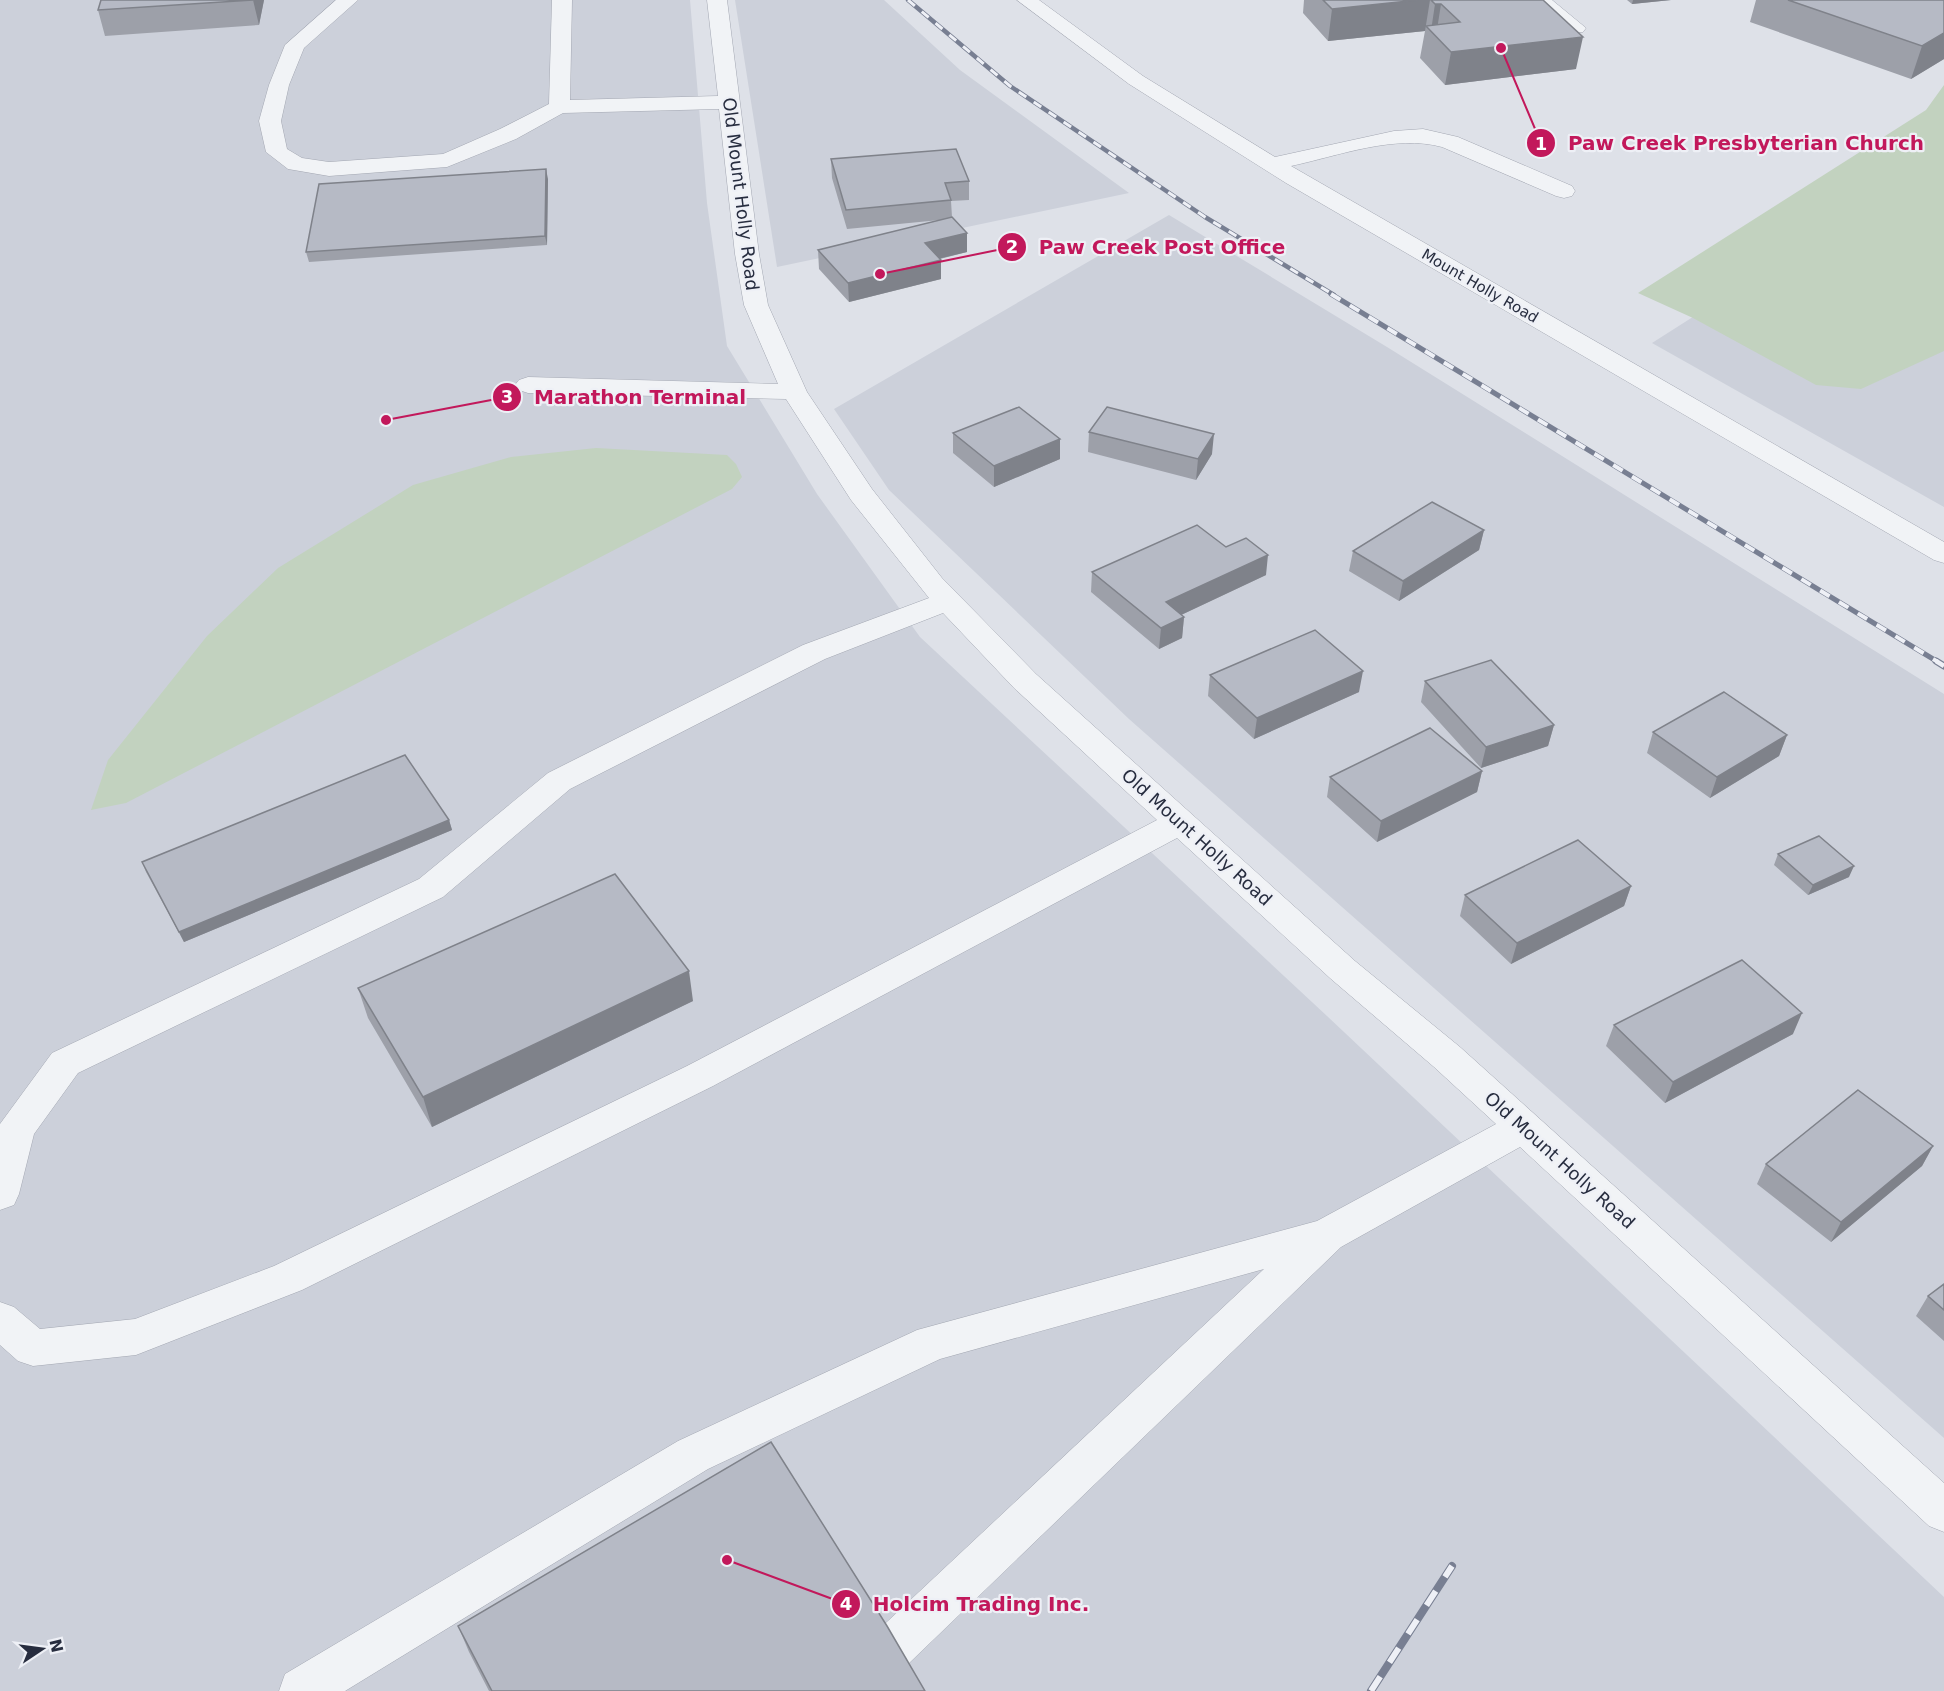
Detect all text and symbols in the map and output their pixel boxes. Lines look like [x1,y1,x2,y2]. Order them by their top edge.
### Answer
street label: Old Mount Holly Road [719,96,763,292]
callout: Paw Creek Presbyterian Church [1526,124,1936,162]
text: Paw Creek Presbyterian Church [1568,131,1924,155]
text: 1 [1535,133,1547,154]
callout: Paw Creek Post Office [997,228,1297,266]
text: Paw Creek Post Office [1039,235,1285,259]
text: 2 [1006,236,1018,257]
street label: Mount Holly Road [1418,245,1542,327]
callout: Marathon Terminal [492,378,758,416]
text: Marathon Terminal [534,385,746,409]
text: 3 [501,386,513,407]
street label: Old Mount Holly Road [1118,764,1276,910]
street label: Old Mount Holly Road [1481,1087,1639,1233]
callout: Holcim Trading Inc. [831,1585,1101,1623]
text: Holcim Trading Inc. [873,1592,1089,1616]
text: 4 [840,1593,852,1614]
north arrow [12,1619,72,1679]
text: N [45,1637,67,1654]

